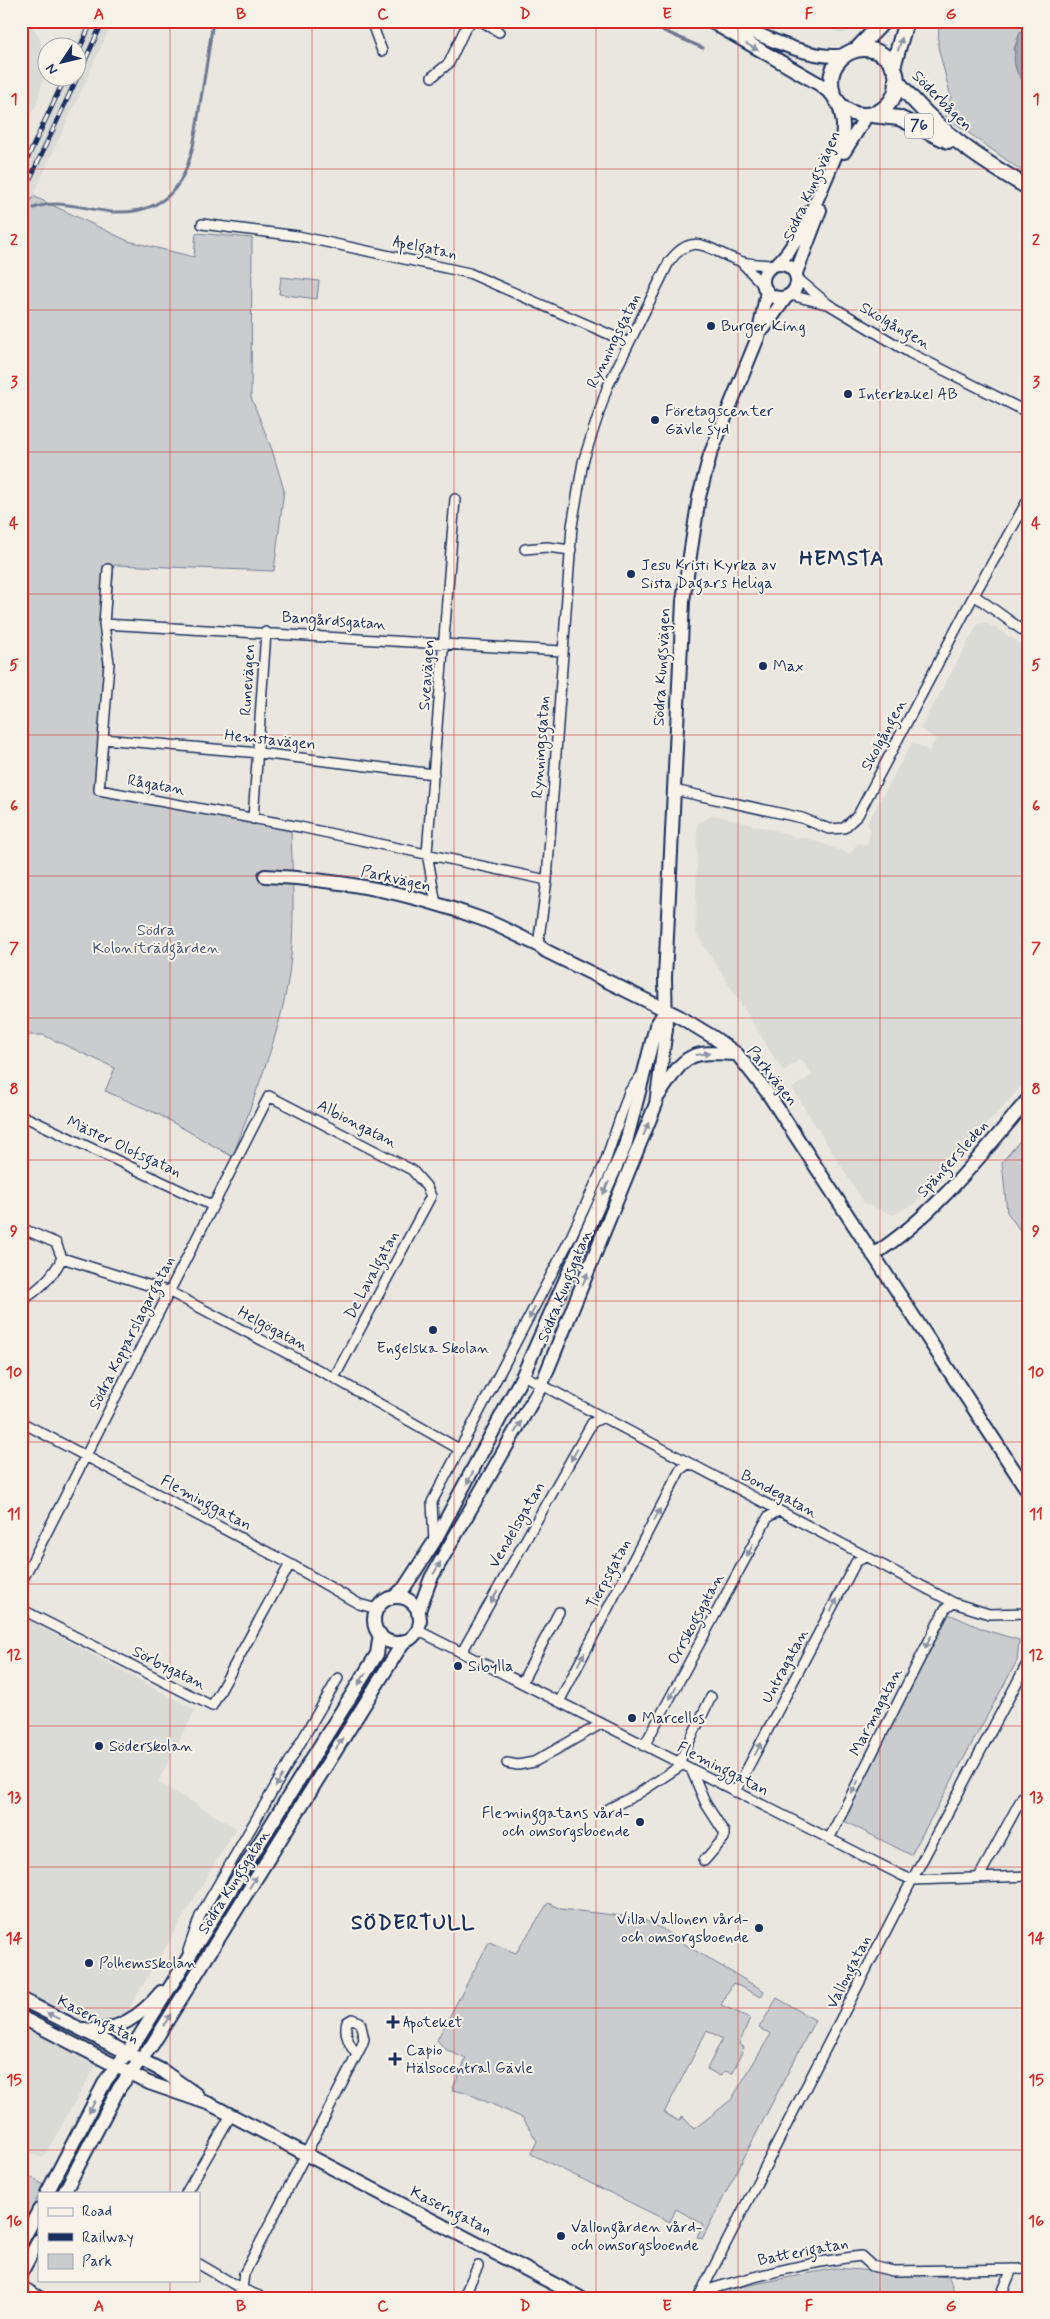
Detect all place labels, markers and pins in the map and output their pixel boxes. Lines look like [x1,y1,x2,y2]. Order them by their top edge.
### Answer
place label: Burger King [721,316,806,338]
marker: Burger King [705,320,717,332]
place label: Interkakel AB [858,384,958,405]
marker: Interkakel AB [842,388,854,400]
place label: Företagscenter Gävle syd [665,401,774,440]
marker: Företagscenter Gävle syd [649,414,661,426]
place label: Jesu Kristi Kyrka av Sista Dagars Heliga [641,555,777,595]
marker: Jesu Kristi Kyrka av Sista Dagars Heliga [625,568,637,580]
place label: Max [773,656,803,677]
marker: Max [757,660,769,672]
marker: Engelska Skolan [427,1324,439,1336]
place label: Engelska Skolan [377,1338,490,1360]
place label: Sibylla [468,1656,513,1677]
marker: Sibylla [452,1660,464,1672]
place label: Marcellos [642,1708,705,1729]
marker: Marcellos [626,1712,638,1724]
place label: Söderskolan [109,1736,193,1757]
marker: Söderskolan [93,1740,105,1752]
place label: Fleminggatans vård- och omsorgsboende [482,1803,630,1842]
marker: Fleminggatans vård- och omsorgsboende [634,1816,646,1828]
place label: Villa Vallonen vård- och omsorgsboende [617,1909,749,1948]
marker: Villa Vallonen vård- och omsorgsboende [753,1922,765,1934]
place label: Polhemsskolan [99,1953,197,1974]
marker: Polhemsskolan [83,1957,95,1969]
place label: Apoteket [403,2012,463,2034]
marker: Apoteket [387,2016,399,2028]
place label: Capio Hälsocentral Gävle [406,2040,533,2079]
marker: Capio Hälsocentral Gävle [388,2052,402,2066]
place label: Vallongården vård- och omsorgsboende [571,2217,703,2256]
marker: Vallongården vård- och omsorgsboende [555,2230,567,2242]

